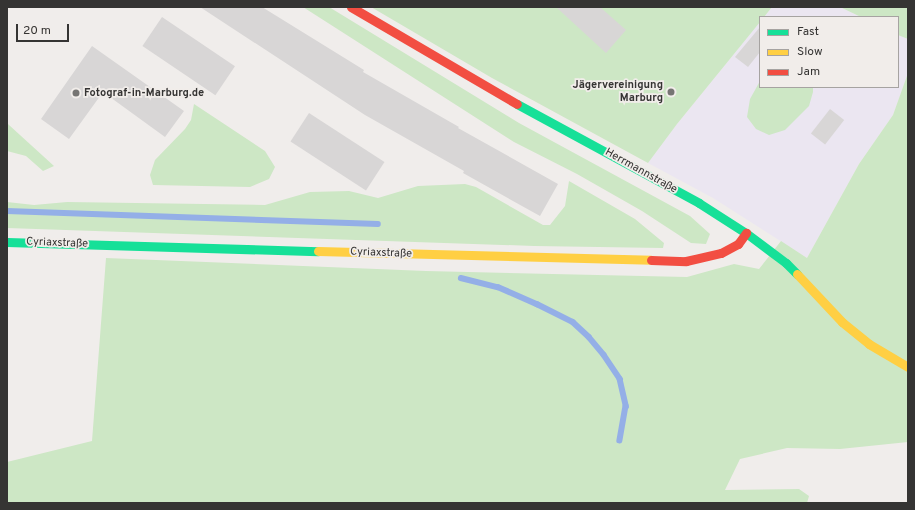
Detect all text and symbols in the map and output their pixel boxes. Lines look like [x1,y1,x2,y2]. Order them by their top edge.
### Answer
scale bar [18,16,71,42]
legend [759,16,899,88]
text: 20 m [23,23,51,39]
text: Fast [797,24,819,40]
text: Slow [797,44,823,60]
text: Jam [797,64,820,80]
place label: Jägervereinigung Marburg [573,79,663,105]
place label: Fotograf-in-Marburg.de [84,86,204,100]
marker: Jägervereinigung Marburg [666,87,676,97]
marker: Fotograf-in-Marburg.de [71,88,81,98]
street label: Herrmannstraße [603,146,679,196]
street label: Cyriaxstraße [26,235,88,251]
street label: Cyriaxstraße [350,245,412,261]

